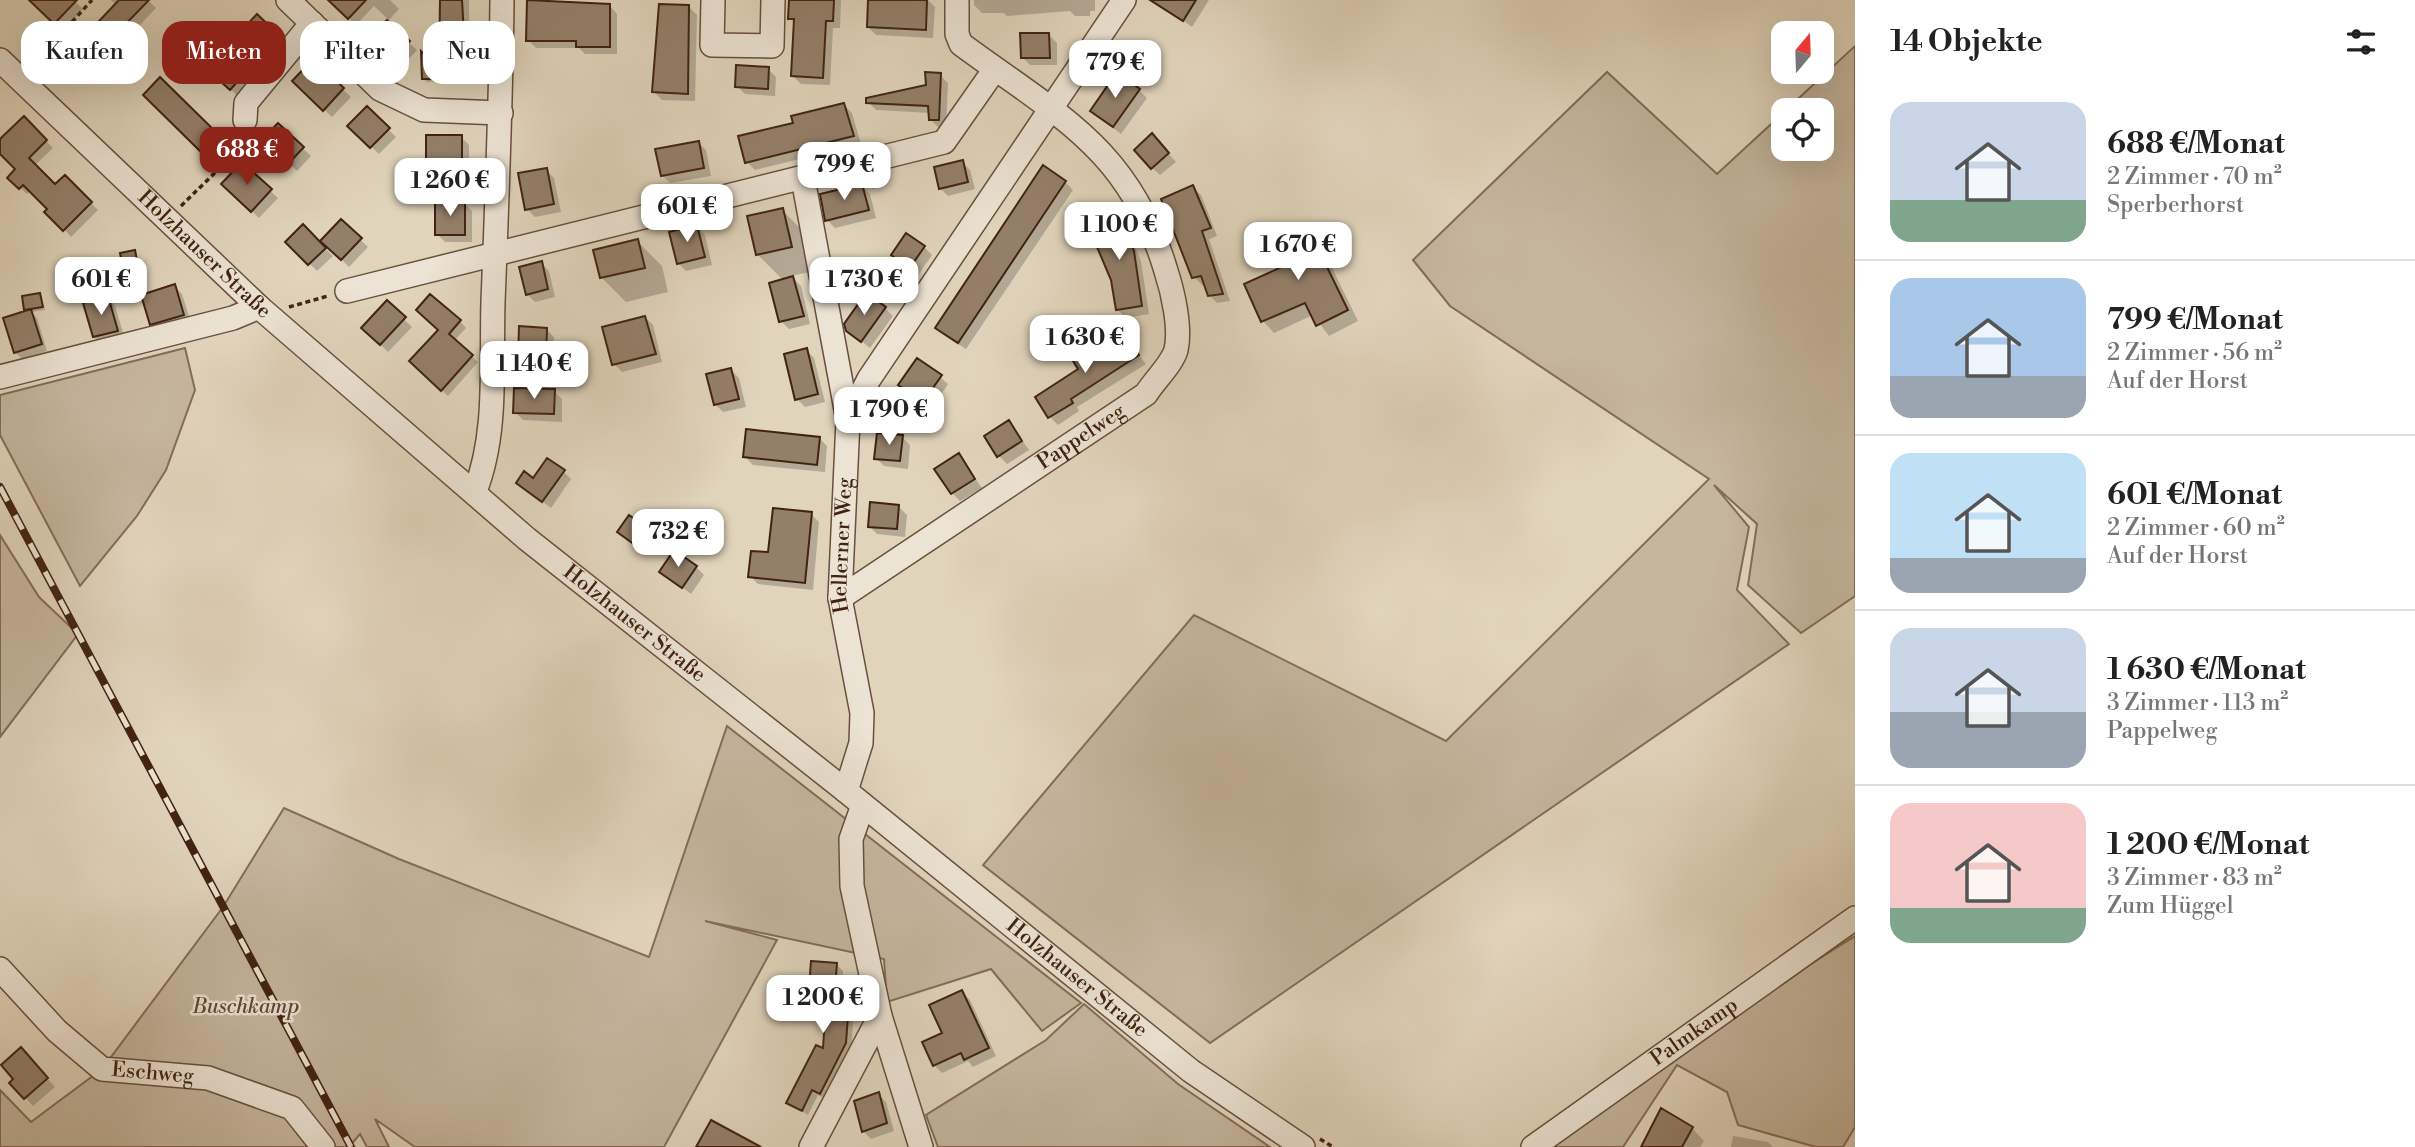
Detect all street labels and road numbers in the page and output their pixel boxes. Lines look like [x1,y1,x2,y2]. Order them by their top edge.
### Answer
street label: Holzhauser Straße [132,185,276,324]
street label: Pappelweg [1032,398,1131,476]
street label: Hellerner Weg [827,477,858,615]
street label: Holzhauser Straße [558,559,711,688]
street label: Holzhauser Straße [1001,913,1153,1043]
street label: Palmkamp [1646,992,1743,1072]
street label: Eschweg [111,1057,195,1090]

